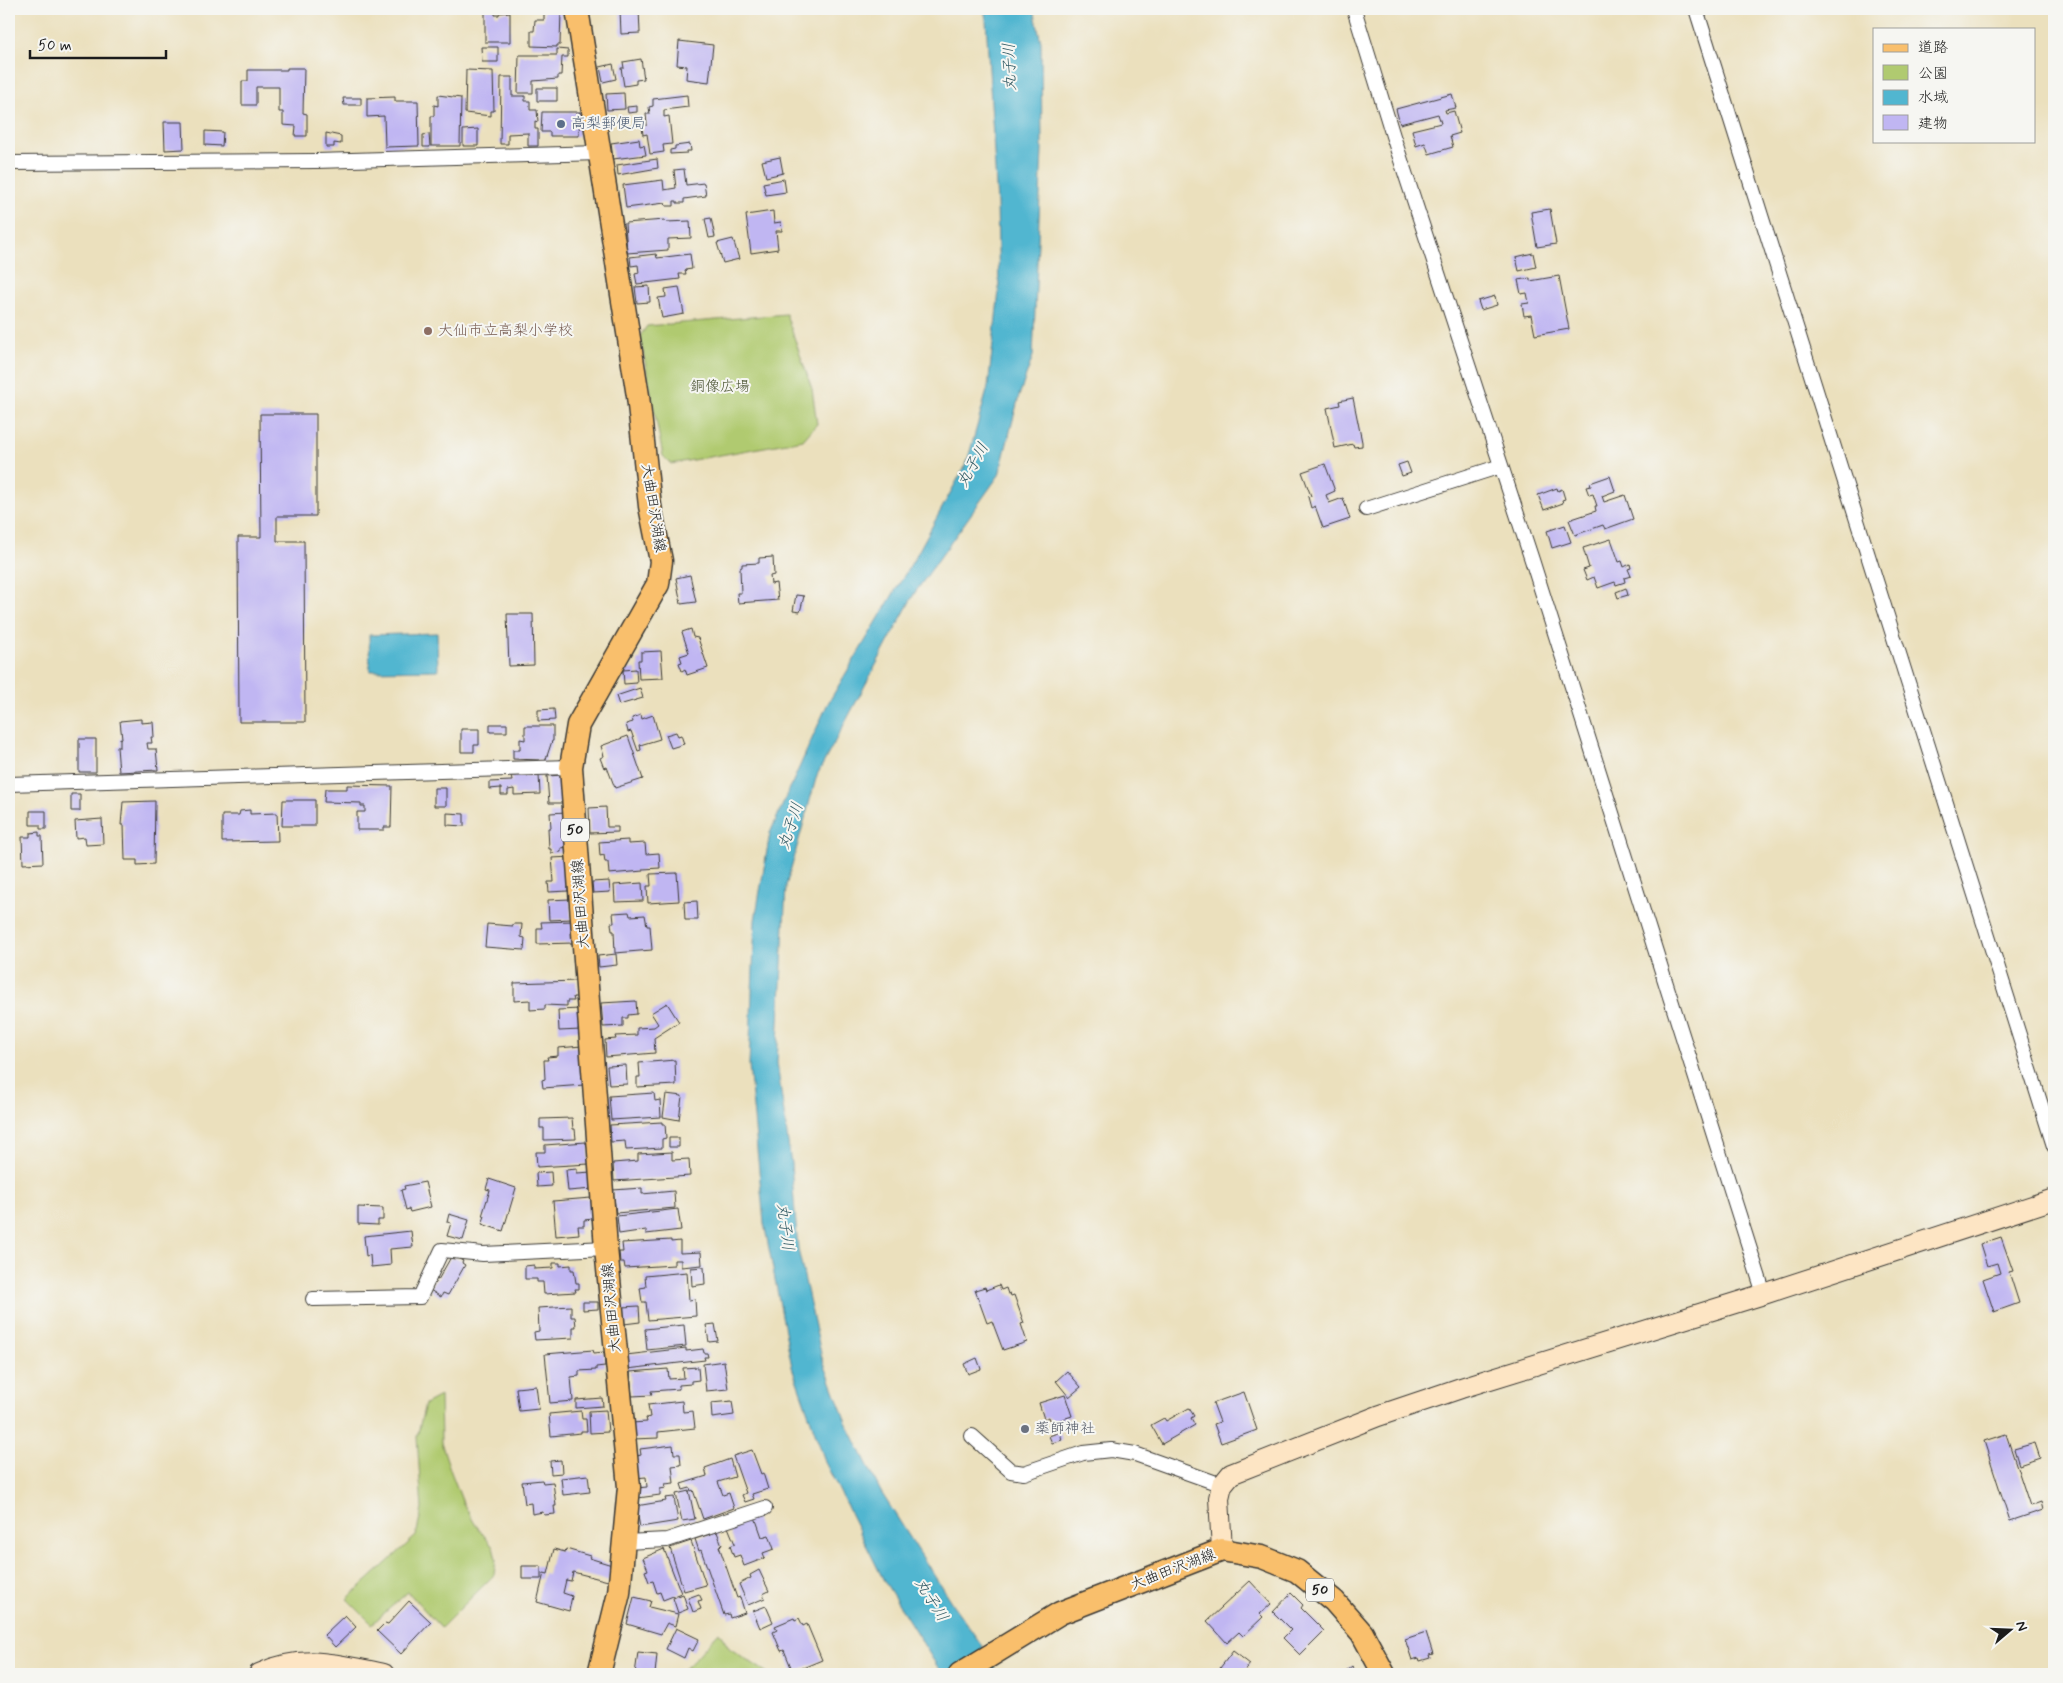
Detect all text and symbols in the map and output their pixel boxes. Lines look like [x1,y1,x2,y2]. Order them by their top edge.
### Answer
scale bar [30,28,166,60]
legend [1873,28,2036,142]
text: 50 m [38,36,72,56]
text: 道路 [1918,38,1948,58]
water label: 丸子川 [999,43,1021,91]
text: 公園 [1918,64,1948,84]
text: 水域 [1918,88,1948,108]
place label: 高梨郵便局 [571,114,646,134]
text: 建物 [1918,114,1948,134]
marker: 高梨郵便局 [555,118,567,130]
place label: 大仙市立高梨小学校 [438,321,573,341]
marker: 大仙市立高梨小学校 [422,325,434,337]
park label: 銅像広場 [690,377,750,397]
water label: 丸子川 [952,439,994,491]
street label: 大曲田沢湖線 [636,462,670,554]
water label: 丸子川 [774,800,808,852]
road number: 50 [561,818,589,842]
street label: 大曲田沢湖線 [568,858,594,950]
water label: 丸子川 [772,1202,798,1252]
street label: 大曲田沢湖線 [598,1262,626,1354]
place label: 薬師神社 [1035,1419,1095,1439]
marker: 薬師神社 [1019,1423,1031,1435]
street label: 大曲田沢湖線 [1127,1545,1219,1595]
water label: 丸子川 [909,1574,953,1626]
road number: 50 [1306,1578,1334,1602]
north arrow [1986,1606,2036,1656]
text: N [2011,1619,2031,1633]

